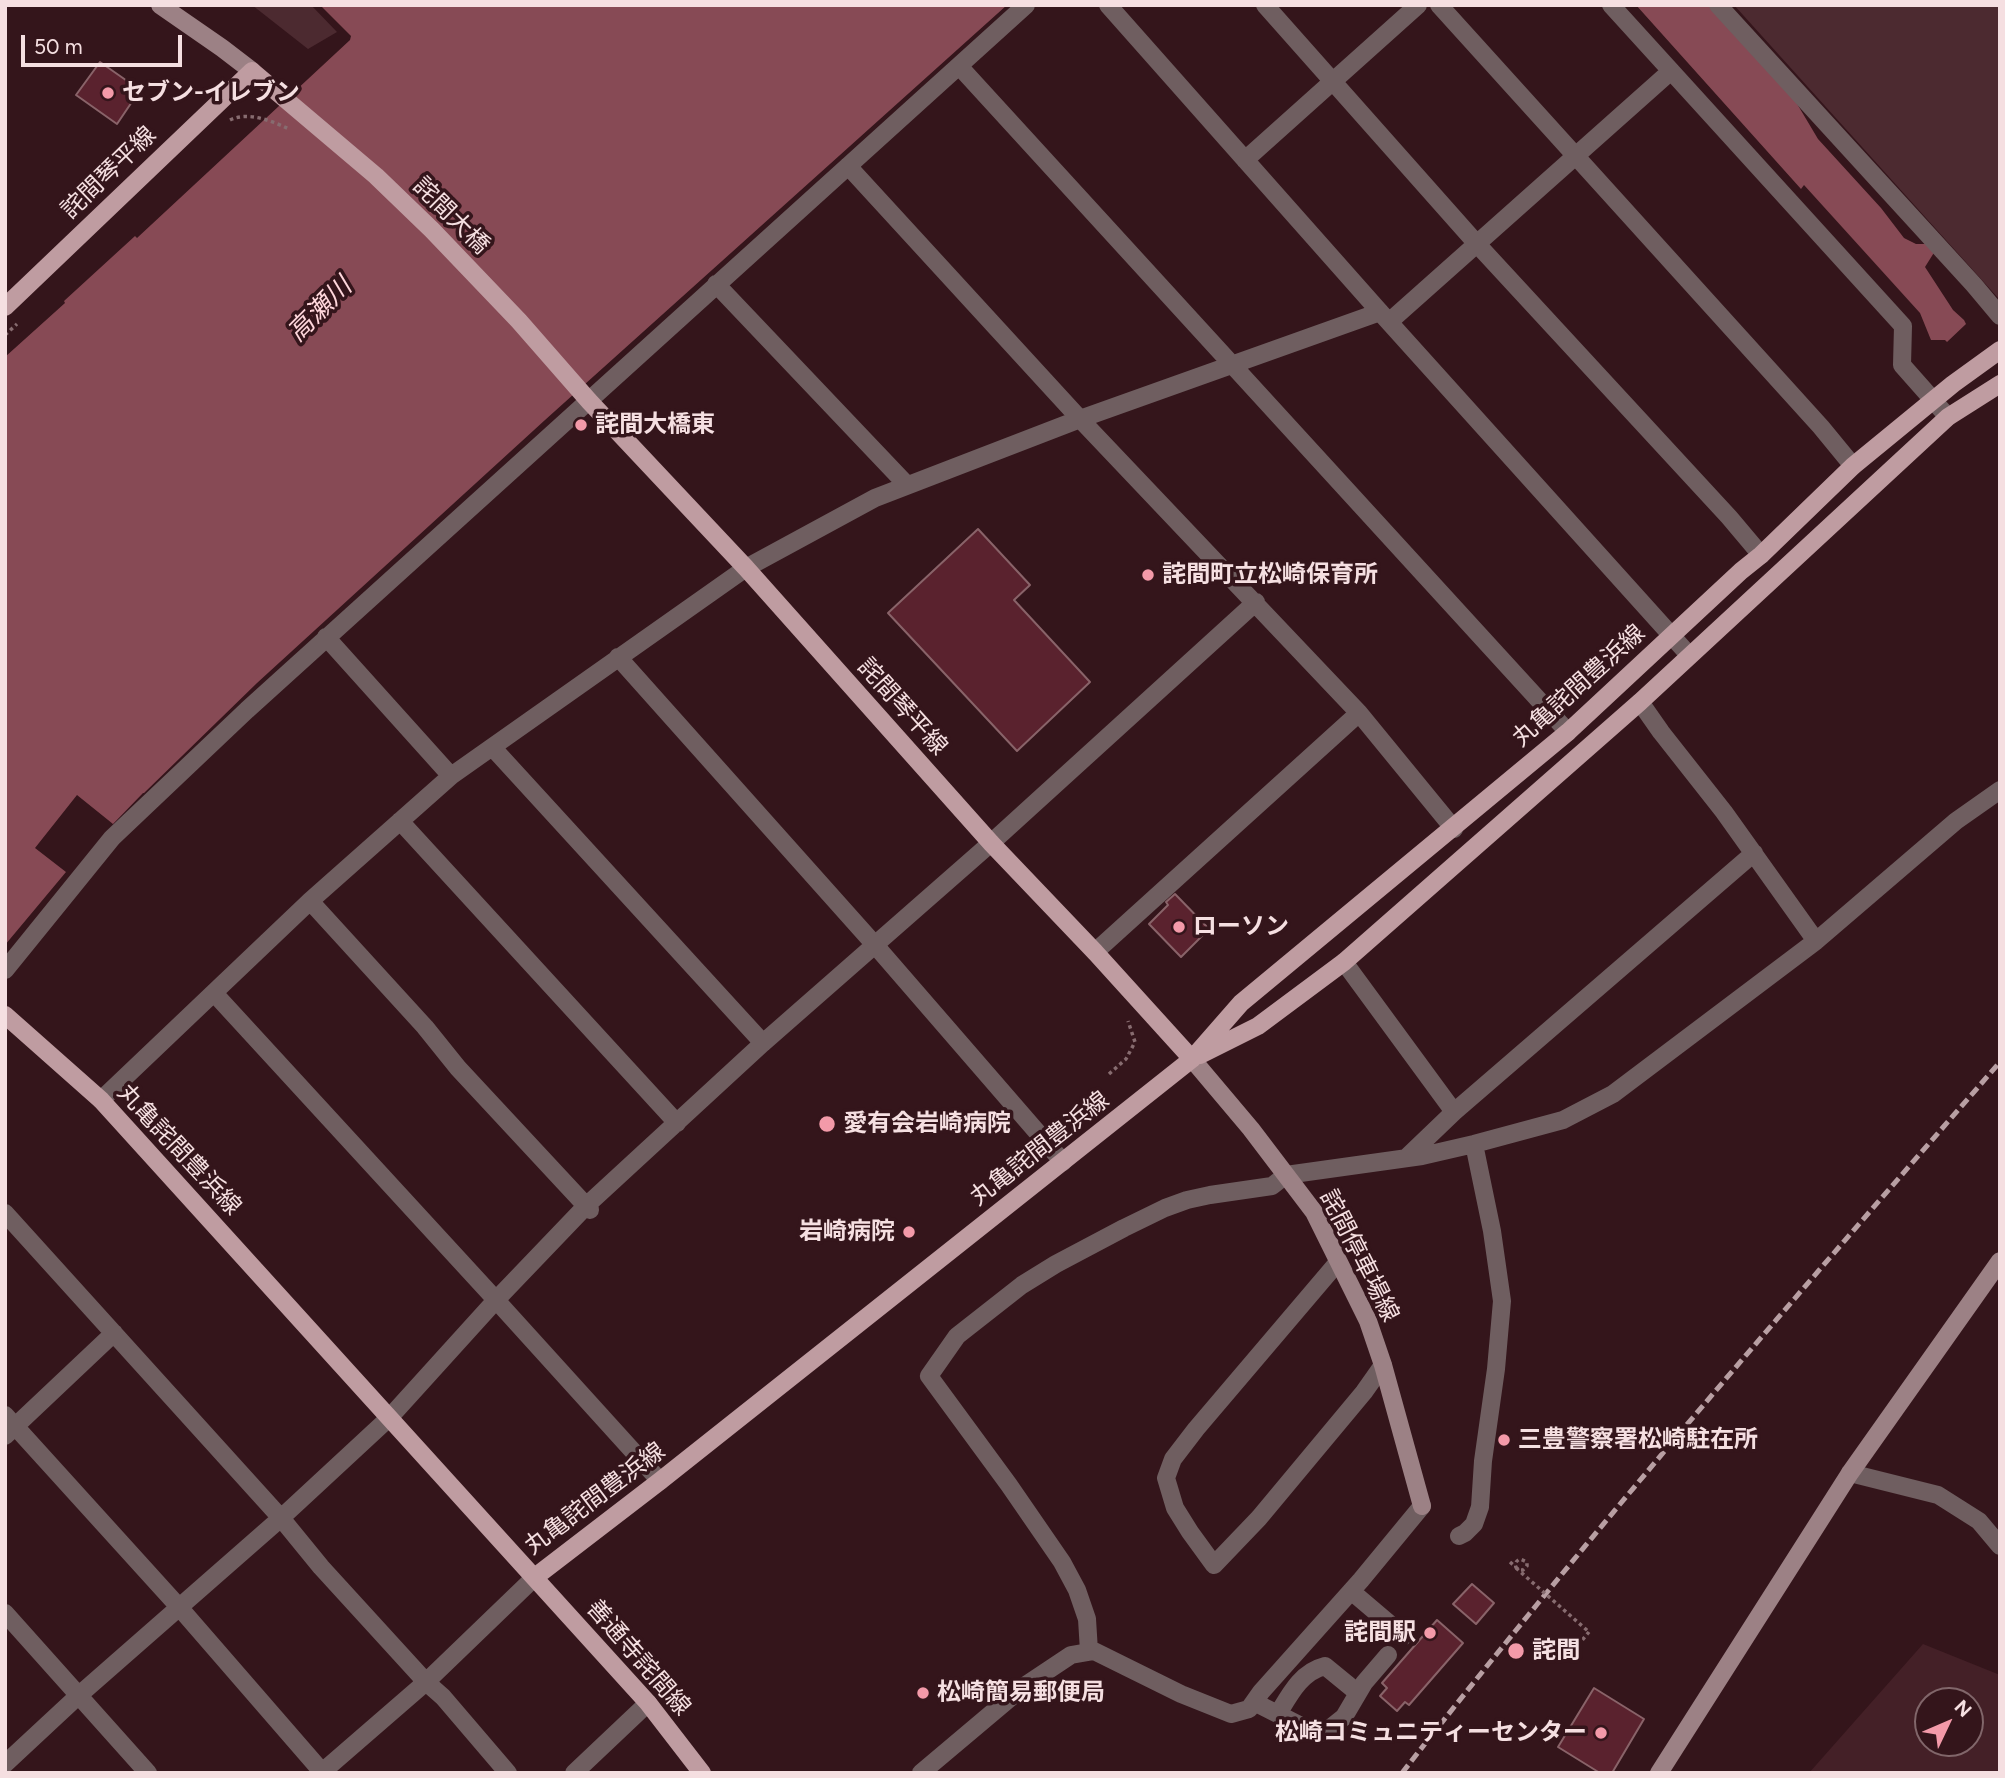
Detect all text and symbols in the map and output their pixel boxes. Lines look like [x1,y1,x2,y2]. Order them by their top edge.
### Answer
scale bar [24,21,186,65]
text: 50 m [34,34,83,59]
place label: セブン-イレブン [122,79,300,107]
marker: セブン-イレブン [100,85,116,101]
street label: 詫間琴平線 [56,121,162,225]
street label: 詫間大橋 [407,172,495,260]
water label: 高瀬川 [281,271,359,349]
place label: 詫間大橋東 [595,411,715,439]
marker: 詫間大橋東 [573,417,589,433]
place label: 詫間町立松崎保育所 [1162,561,1378,589]
marker: 詫間町立松崎保育所 [1140,567,1156,583]
street label: 丸亀詫間豊浜線 [1507,619,1651,753]
street label: 詫間琴平線 [851,653,953,761]
place label: ローソン [1193,913,1289,941]
marker: ローソン [1171,919,1187,935]
street label: 丸亀詫間豊浜線 [111,1079,247,1221]
street label: 丸亀詫間豊浜線 [965,1086,1115,1212]
place label: 愛有会岩崎病院 [843,1110,1011,1138]
marker: 愛有会岩崎病院 [817,1114,837,1134]
street label: 詫間停車場線 [1313,1185,1405,1327]
place label: 岩崎病院 [799,1218,895,1246]
marker: 岩崎病院 [901,1224,917,1240]
place label: 三豊警察署松崎駐在所 [1518,1426,1758,1454]
marker: 三豊警察署松崎駐在所 [1496,1432,1512,1448]
street label: 丸亀詫間豊浜線 [519,1437,671,1561]
street label: 善通寺詫間線 [580,1594,696,1722]
place label: 詫間駅 [1344,1619,1416,1647]
marker: 詫間駅 [1422,1625,1438,1641]
place label: 詫間 [1532,1637,1580,1665]
marker: 詫間 [1506,1641,1526,1661]
place label: 松崎簡易郵便局 [937,1679,1105,1707]
marker: 松崎簡易郵便局 [915,1685,931,1701]
north arrow [1914,1687,1984,1757]
text: N [1950,1695,1976,1722]
place label: 松崎コミュニティーセンター [1275,1719,1587,1747]
marker: 松崎コミュニティーセンター [1593,1725,1609,1741]

